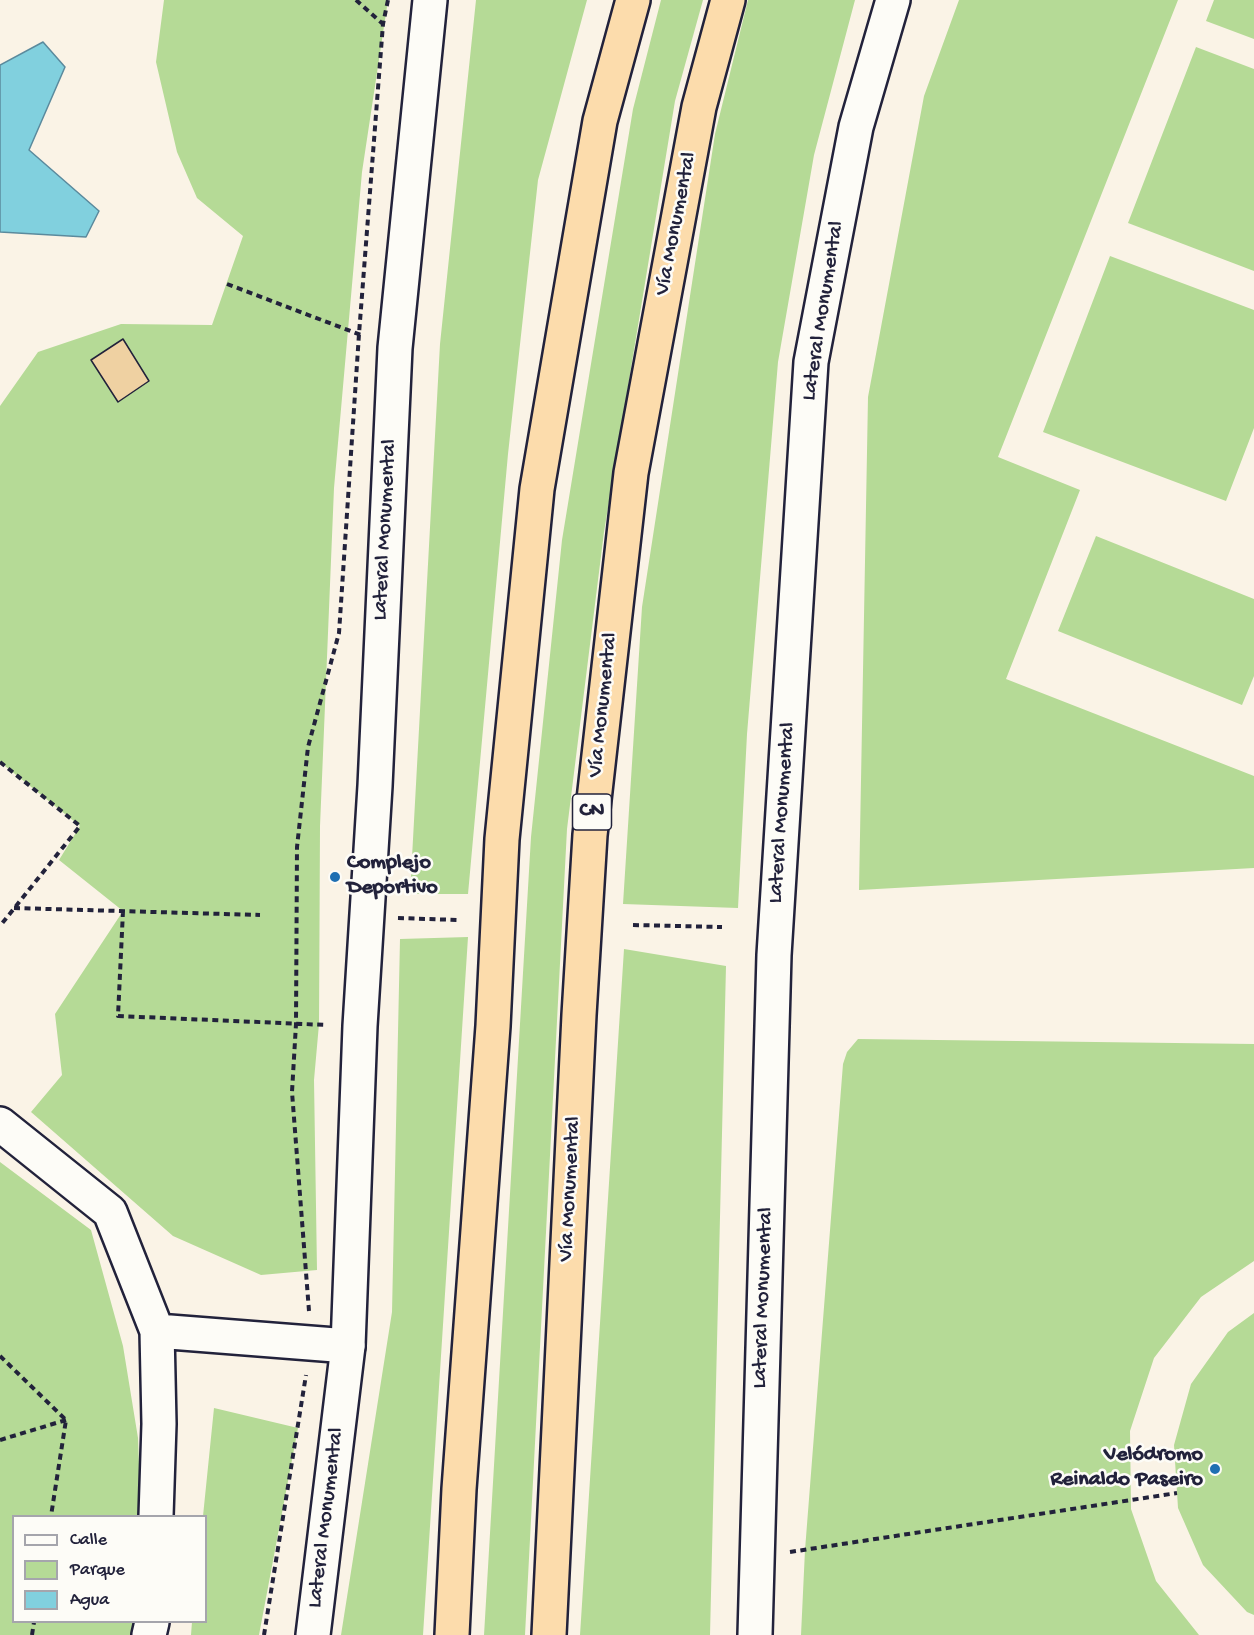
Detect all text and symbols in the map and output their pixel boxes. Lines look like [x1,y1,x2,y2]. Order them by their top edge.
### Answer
street label: Vía Monumental [650,150,704,298]
street label: Lateral Monumental [797,219,851,403]
street label: Lateral Monumental [368,439,404,621]
street label: Vía Monumental [583,631,625,779]
street label: Lateral Monumental [763,722,803,904]
road number: CN [572,794,612,830]
place label: Complejo Deportivo [347,851,438,902]
marker: Complejo Deportivo [328,870,342,884]
street label: Vía Monumental [554,1116,588,1262]
street label: Lateral Monumental [748,1207,780,1389]
street label: Lateral Monumental [303,1426,351,1610]
place label: Velódromo Reinaldo Paseiro [1051,1443,1203,1494]
marker: Velódromo Reinaldo Paseiro [1208,1462,1222,1476]
legend [12,1515,207,1623]
text: Calle [70,1530,107,1551]
text: Parque [70,1560,125,1581]
text: Agua [70,1590,109,1611]

